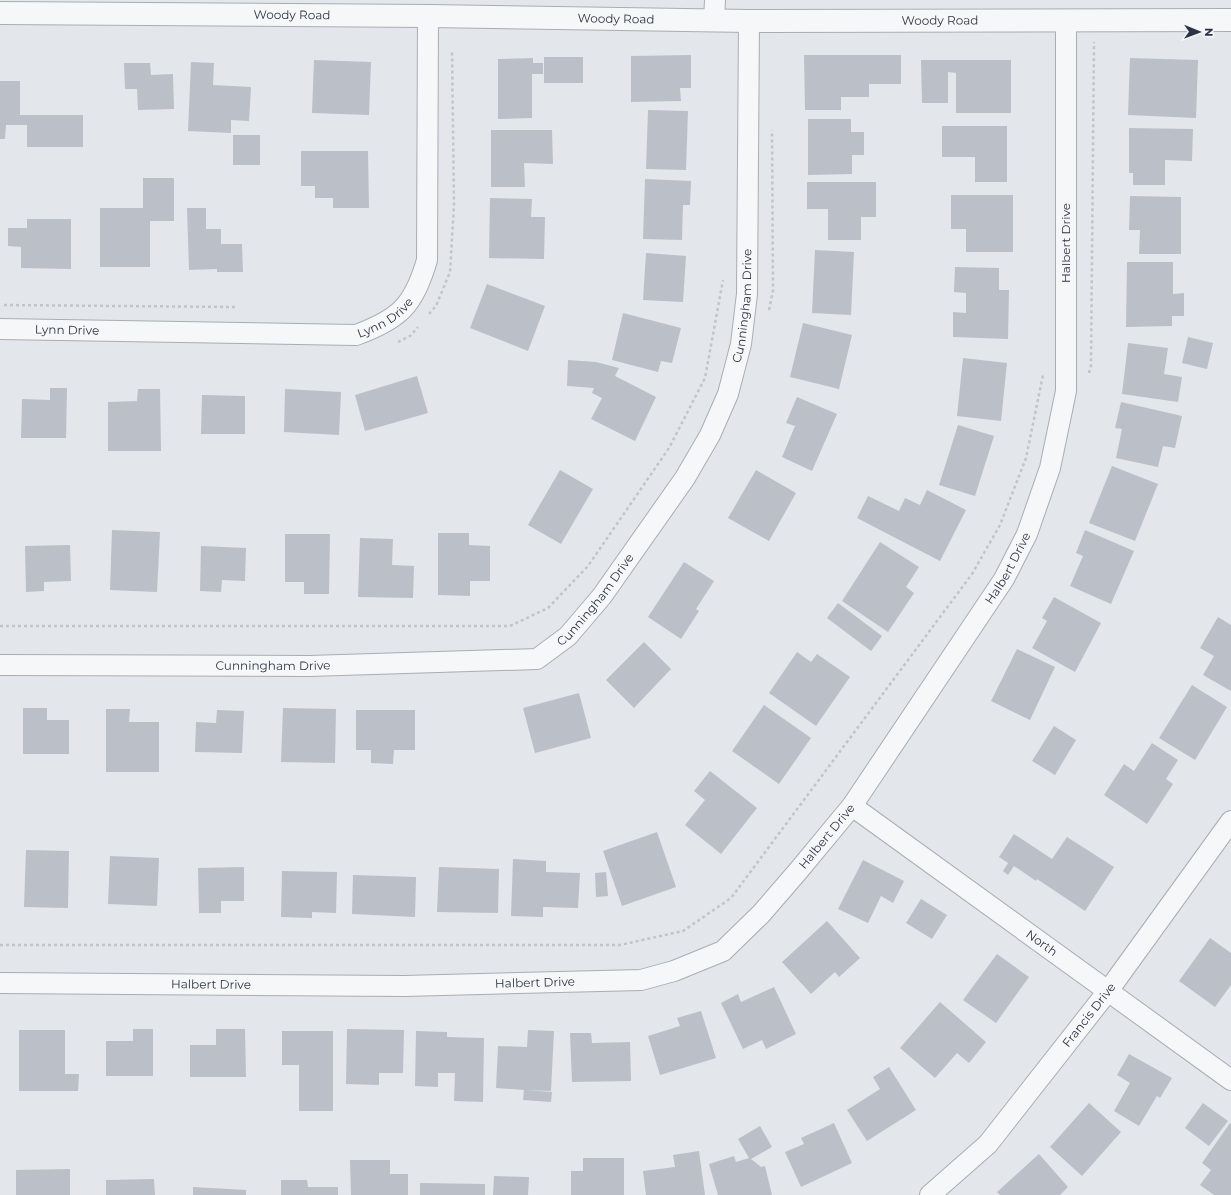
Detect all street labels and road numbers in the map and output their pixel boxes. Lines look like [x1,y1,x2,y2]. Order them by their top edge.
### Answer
street label: Woody Road [253,7,331,22]
street label: Woody Road [577,10,655,27]
street label: Woody Road [901,13,978,28]
street label: Halbert Drive [1058,203,1073,283]
street label: Cunningham Drive [728,249,754,364]
street label: Lynn Drive [355,295,416,341]
street label: Lynn Drive [35,322,99,338]
street label: Halbert Drive [981,530,1034,607]
street label: Cunningham Drive [554,550,637,649]
street label: Cunningham Drive [216,657,331,673]
street label: Halbert Drive [795,801,858,872]
street label: North [1023,926,1061,959]
street label: Halbert Drive [495,974,575,991]
street label: Halbert Drive [171,976,251,992]
street label: Francis Drive [1059,980,1118,1050]

